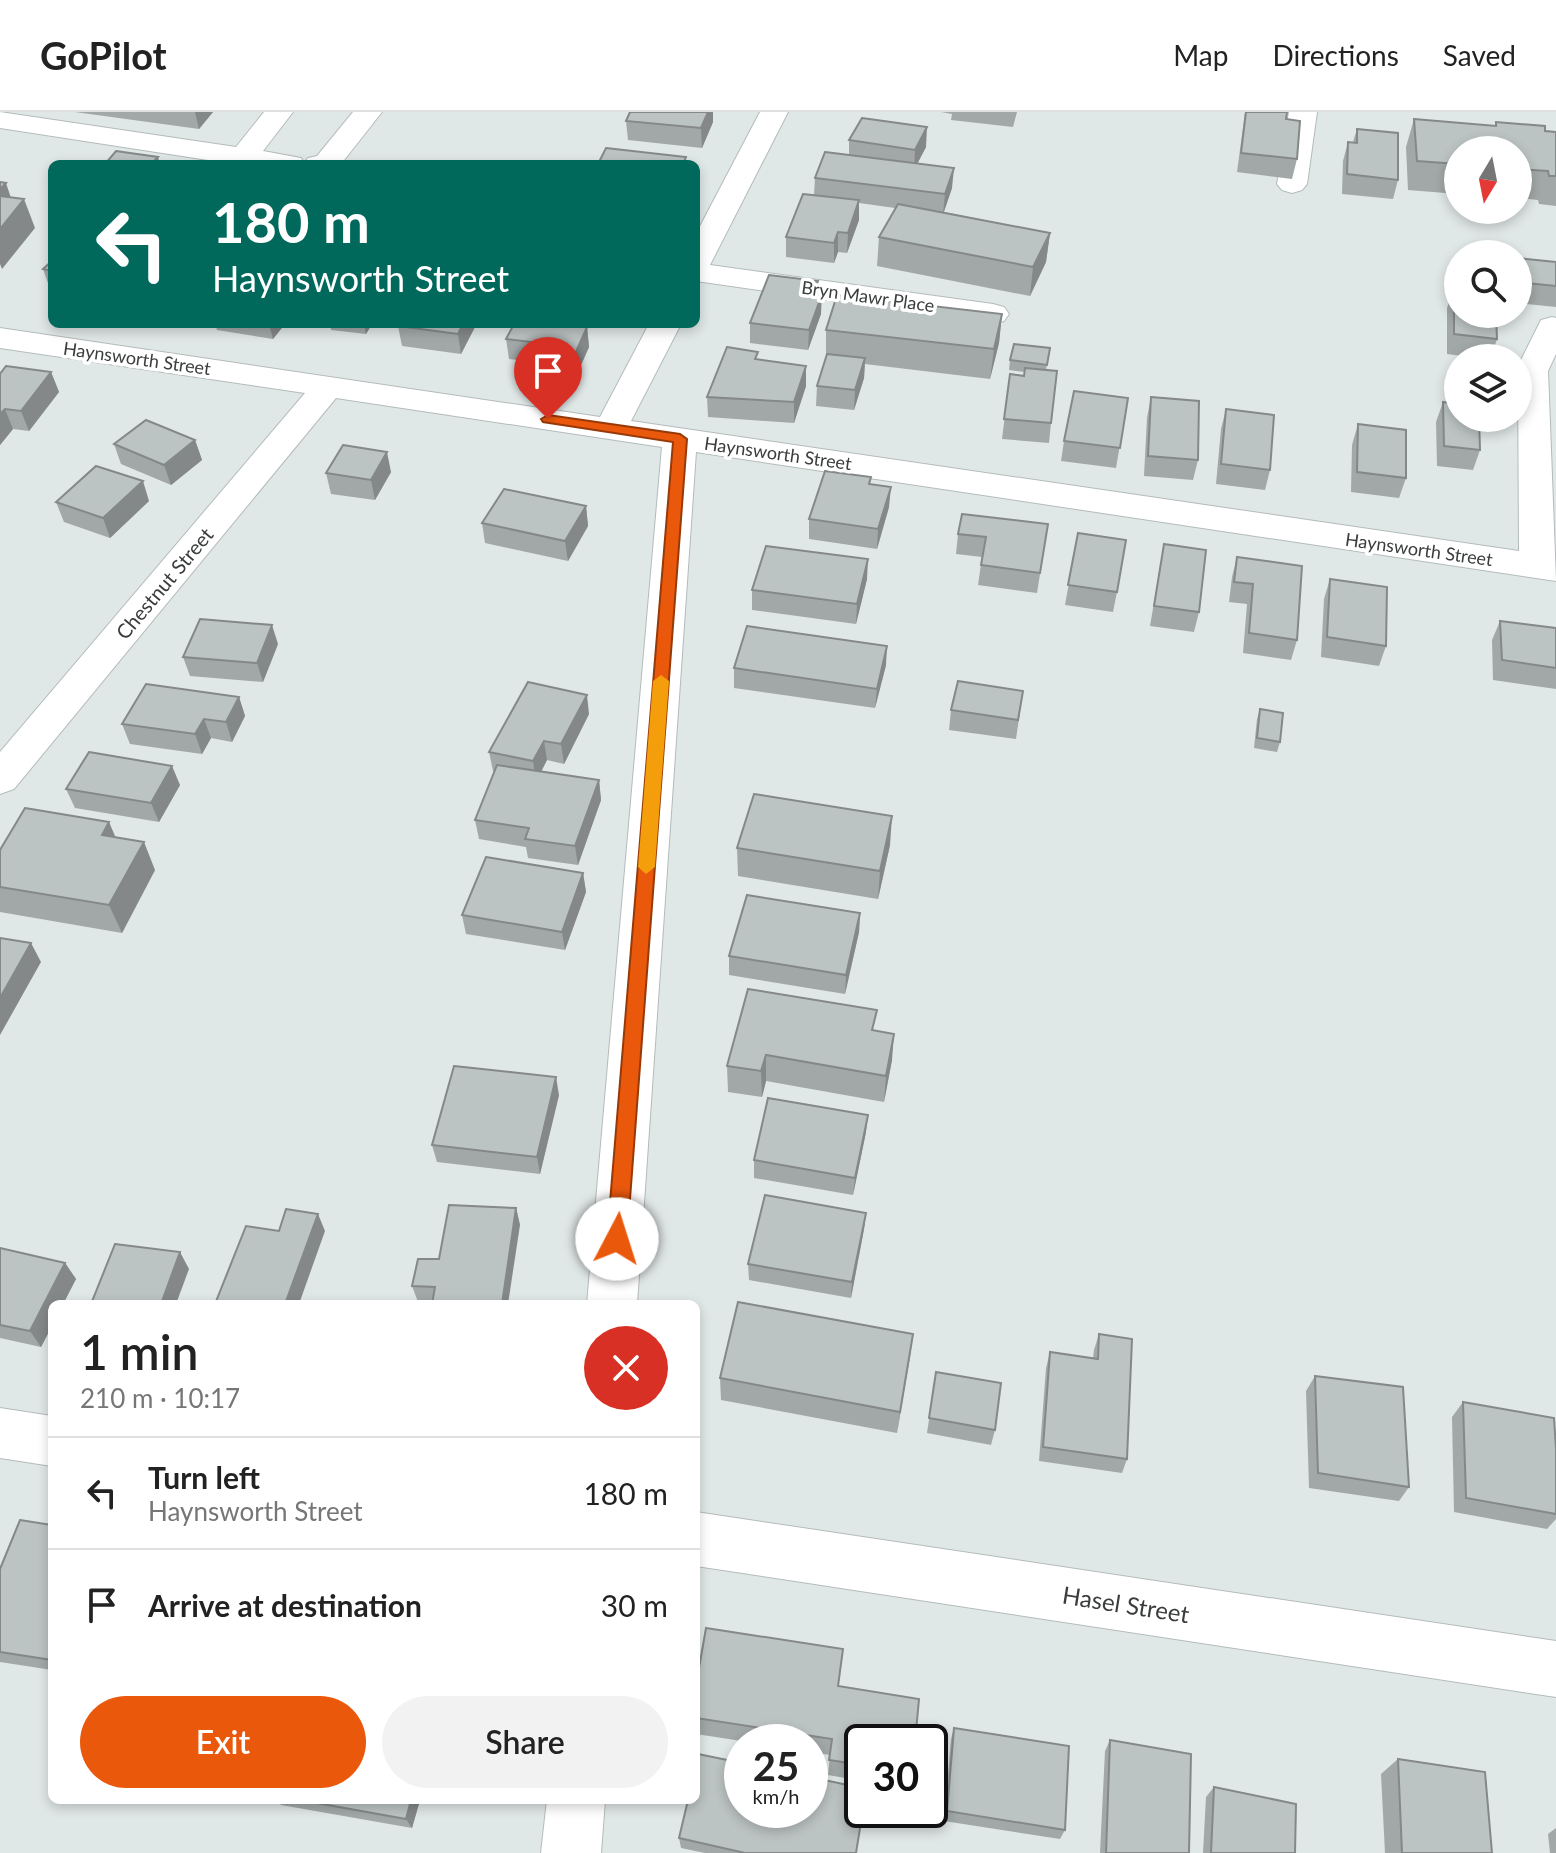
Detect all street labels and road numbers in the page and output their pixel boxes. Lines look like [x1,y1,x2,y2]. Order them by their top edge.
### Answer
street label: Bryn Mawr Place [800,276,936,316]
street label: Haynsworth Street [62,337,213,379]
street label: Haynsworth Street [703,432,854,474]
street label: Chestnut Street [110,522,218,644]
street label: Haynsworth Street [1344,528,1495,570]
street label: Hasel Street [1061,1580,1192,1628]

